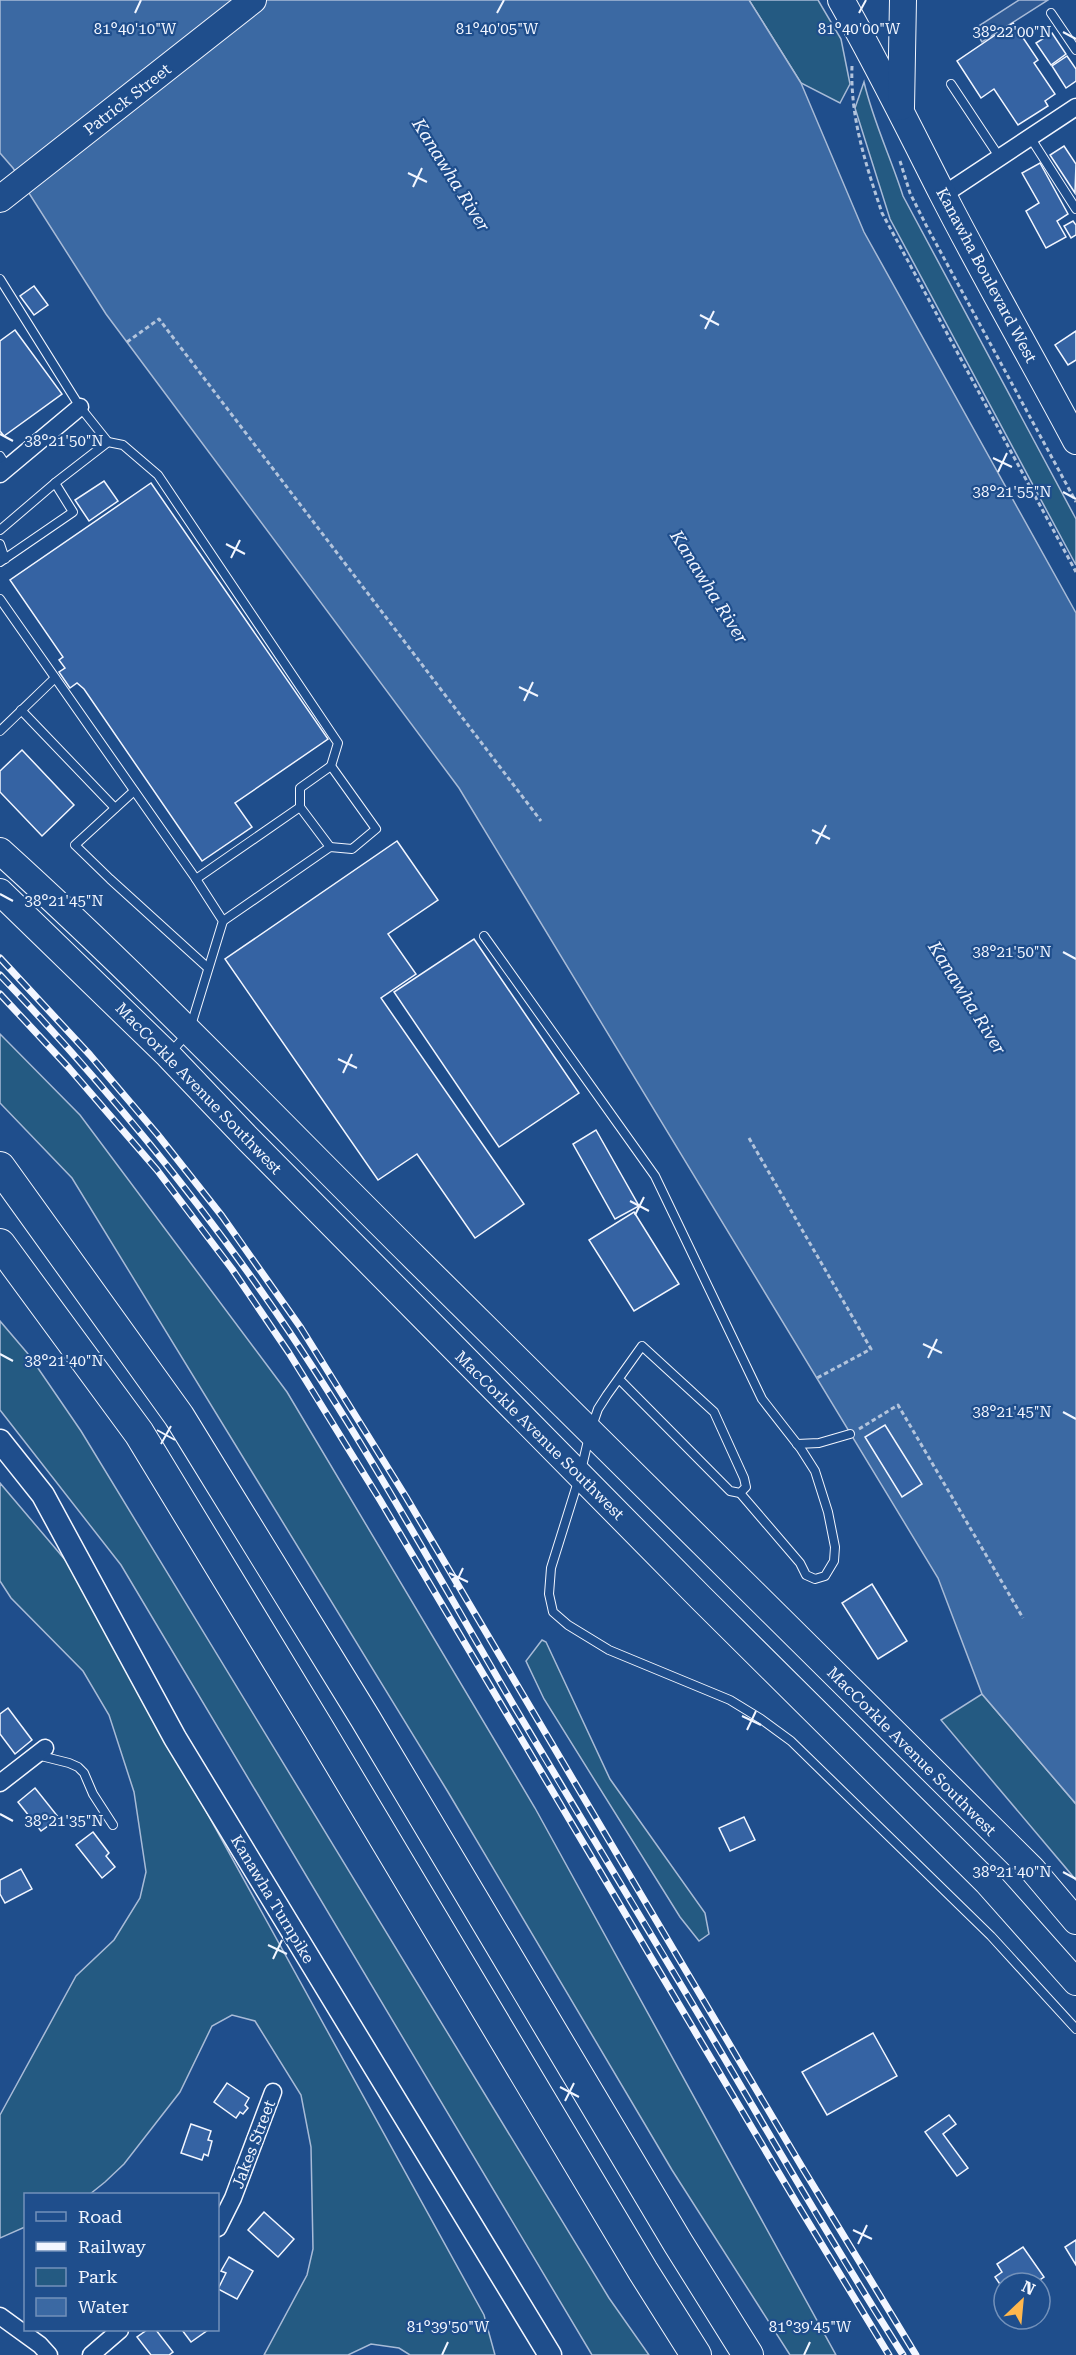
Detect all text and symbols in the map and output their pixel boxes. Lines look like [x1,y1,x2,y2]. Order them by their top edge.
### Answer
text: 81°40'10"W [94,20,177,38]
text: 81°40'05"W [456,20,539,38]
text: 81°40'00"W [818,20,901,38]
text: 38°22'00"N [972,23,1052,41]
street label: Patrick Street [80,60,175,139]
water label: Kanawha River [408,113,495,236]
street label: Kanawha Boulevard West [932,184,1041,366]
text: 38°21'50"N [24,432,104,450]
text: 38°21'55"N [972,483,1052,501]
water label: Kanawha River [666,525,753,648]
text: 38°21'45"N [24,892,104,910]
water label: Kanawha River [924,936,1011,1059]
text: 38°21'50"N [972,943,1052,961]
street label: MacCorkle Avenue Southwest [112,999,286,1178]
street label: MacCorkle Avenue Southwest [451,1347,628,1524]
text: 38°21'40"N [24,1352,104,1370]
text: 38°21'45"N [972,1403,1052,1421]
street label: MacCorkle Avenue Southwest [823,1663,1000,1840]
text: 38°21'35"N [24,1812,104,1830]
street label: Kanawha Turnpike [227,1832,319,1967]
text: 38°21'40"N [972,1863,1052,1881]
street label: Jakes Street [228,2097,279,2191]
legend [24,2193,219,2331]
text: Road [78,2206,123,2227]
text: Railway [78,2236,146,2257]
text: Park [78,2266,118,2287]
north arrow [992,2271,1052,2331]
text: N [1019,2277,1038,2299]
text: Water [78,2296,129,2317]
text: 81°39'50"W [407,2318,490,2336]
text: 81°39'45"W [769,2318,852,2336]

